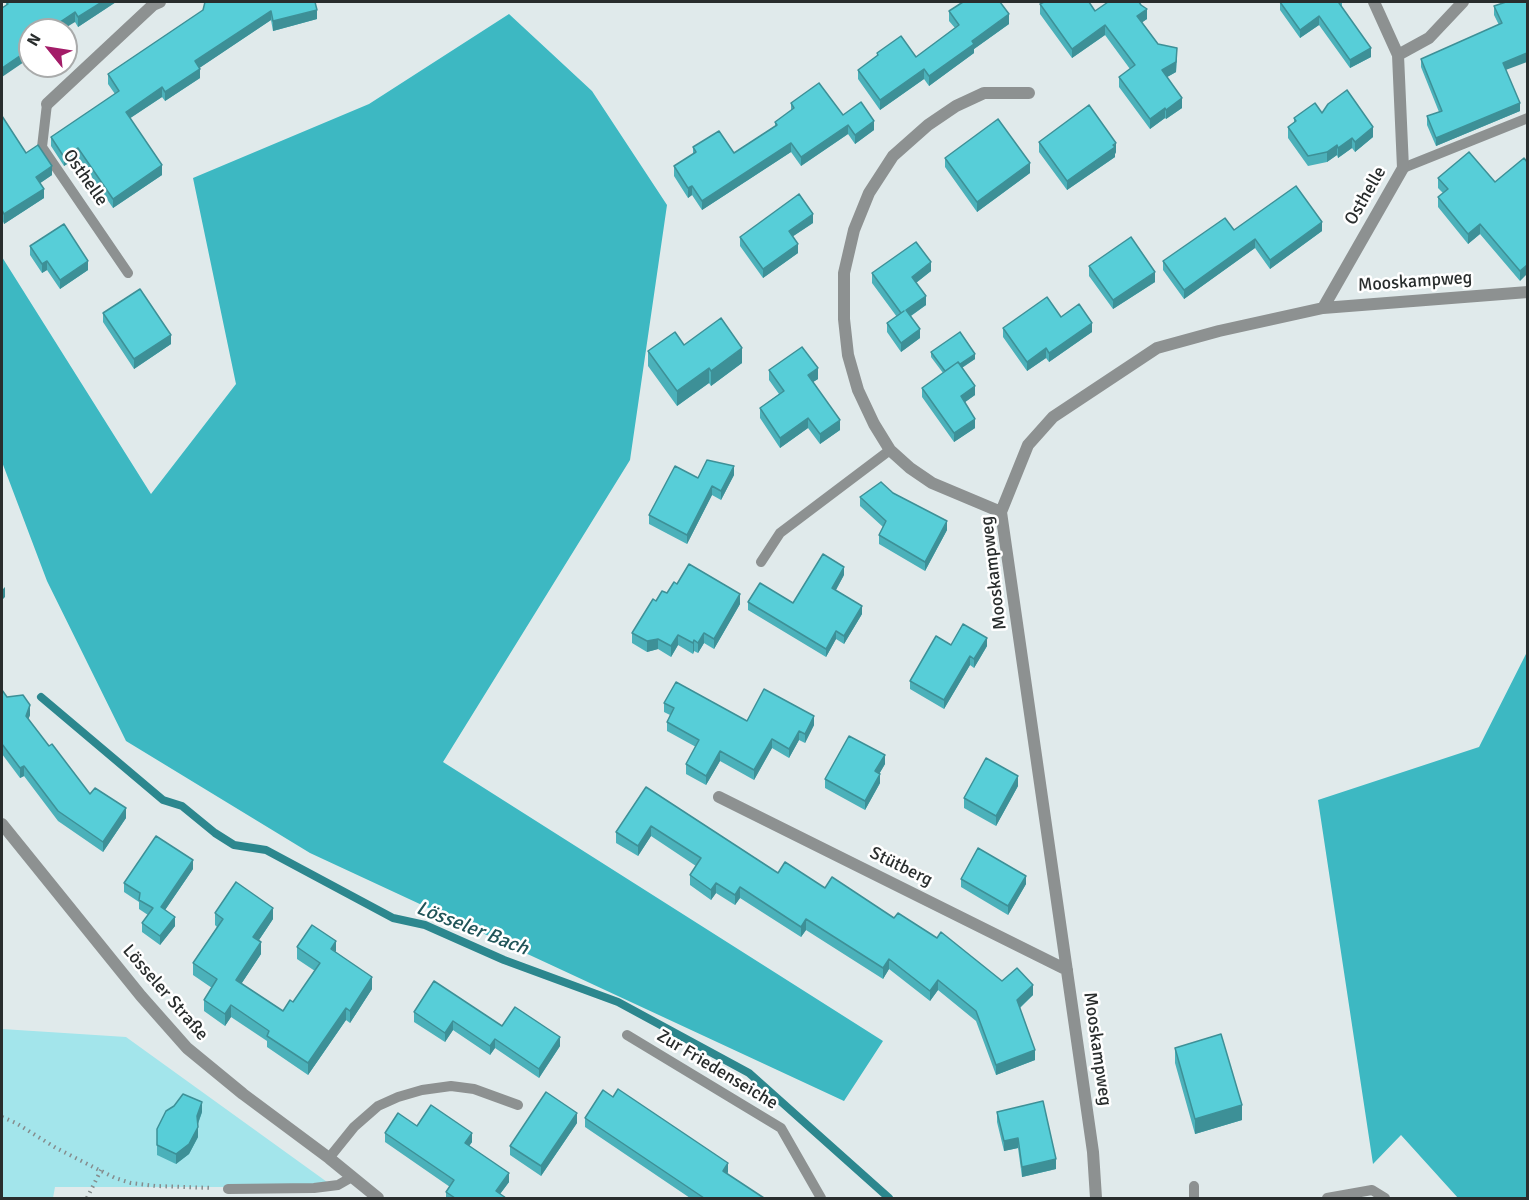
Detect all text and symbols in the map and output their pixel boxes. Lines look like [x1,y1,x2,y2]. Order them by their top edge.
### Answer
north arrow [18,18,78,78]
text: N [23,30,46,50]
street label: Osthelle [58,146,112,210]
street label: Osthelle [1341,163,1391,229]
street label: Mooskampweg [1357,267,1473,297]
street label: Mooskampweg [976,515,1012,631]
street label: Stütberg [866,843,936,891]
water label: Lösseler Bach [413,897,531,961]
street label: Lösseler Straße [117,941,213,1045]
street label: Mooskampweg [1078,991,1116,1107]
street label: Zur Friedenseiche [653,1025,781,1115]

